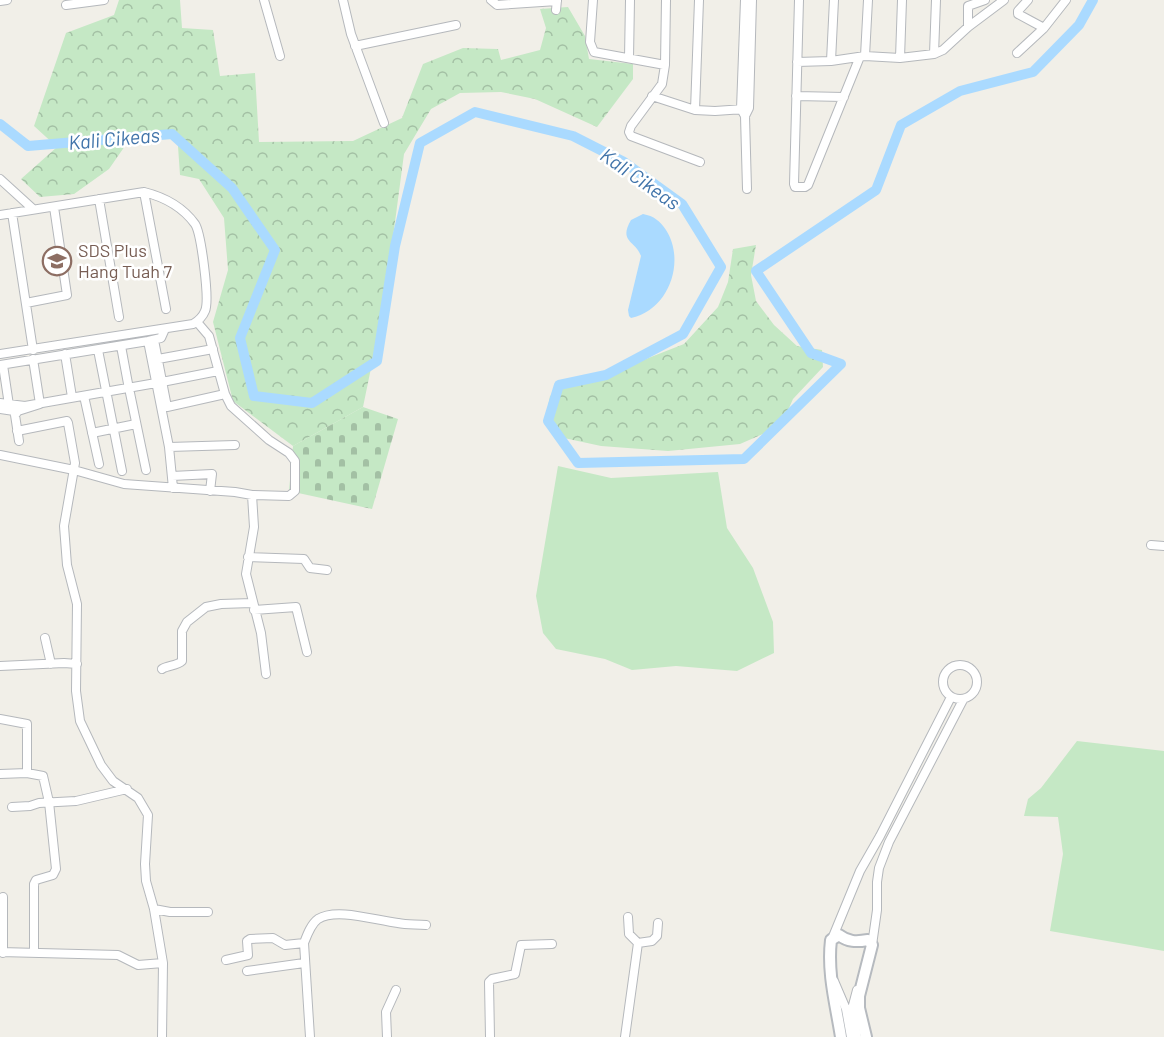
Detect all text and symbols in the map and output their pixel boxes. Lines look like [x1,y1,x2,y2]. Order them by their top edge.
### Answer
water label: Kali Cikeas [67,122,161,154]
water label: Kali Cikeas [596,142,685,214]
place label: SDS Plus Hang Tuah 7 [78,239,173,282]
school or university icon: SDS Plus Hang Tuah 7 [41,245,73,277]

